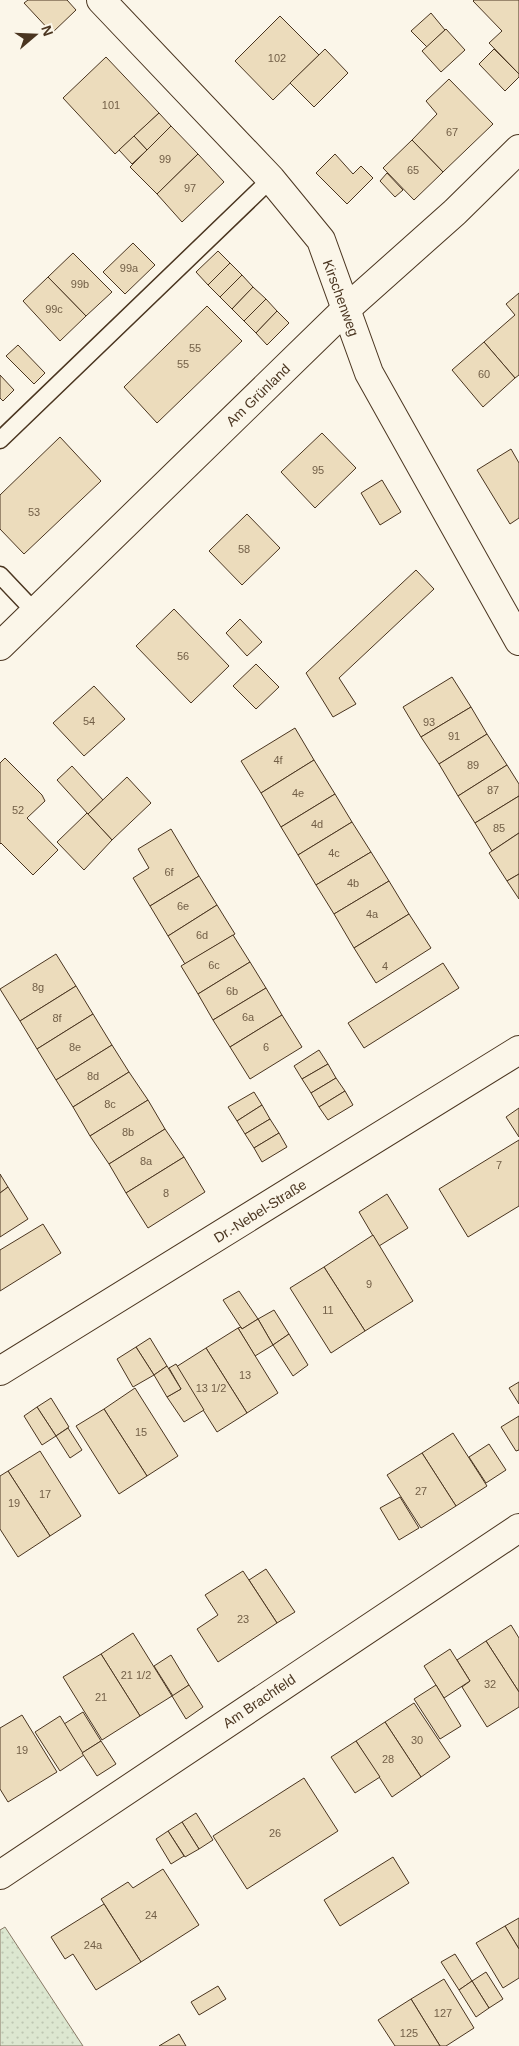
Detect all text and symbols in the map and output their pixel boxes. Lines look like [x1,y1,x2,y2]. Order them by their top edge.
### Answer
north arrow [10,10,60,60]
text: N [38,23,57,38]
house number: 102 [268,52,286,64]
house number: 101 [102,99,120,111]
house number: 67 [446,126,458,138]
house number: 99 [159,153,171,165]
house number: 65 [407,164,419,176]
house number: 97 [184,182,196,194]
street label: Kirschenweg [320,258,362,338]
house number: 99a [120,262,139,274]
house number: 99b [71,278,89,290]
house number: 99c [45,303,63,315]
house number: 55 [189,342,201,354]
house number: 55 [177,358,189,370]
street label: Am Grünland [223,361,293,429]
house number: 60 [478,368,490,380]
house number: 95 [312,464,324,476]
house number: 53 [28,506,40,518]
house number: 58 [238,543,250,555]
house number: 56 [177,650,189,662]
house number: 54 [83,715,95,727]
house number: 93 [423,716,435,728]
house number: 91 [448,730,460,742]
house number: 4f [273,754,284,766]
house number: 89 [467,759,479,771]
house number: 87 [487,784,499,796]
house number: 4e [292,787,304,799]
house number: 52 [12,804,24,816]
house number: 4d [311,818,323,830]
house number: 85 [493,822,505,834]
house number: 4c [328,847,340,859]
house number: 6f [164,866,175,878]
house number: 4b [347,877,359,889]
house number: 6e [177,900,189,912]
house number: 4a [366,908,379,920]
house number: 6d [196,929,208,941]
house number: 6c [208,959,220,971]
house number: 4 [382,960,388,972]
house number: 8g [32,981,44,993]
house number: 6b [226,985,238,997]
house number: 6a [242,1011,255,1023]
house number: 8f [52,1012,63,1024]
house number: 8e [69,1041,81,1053]
house number: 6 [263,1041,269,1053]
house number: 8d [87,1070,99,1082]
house number: 8c [104,1098,116,1110]
house number: 8b [122,1126,134,1138]
house number: 8a [140,1155,153,1167]
house number: 7 [496,1159,502,1171]
street label: Dr.-Nebel-Straße [211,1176,309,1246]
house number: 8 [163,1187,169,1199]
house number: 9 [366,1278,372,1290]
house number: 11 [322,1304,334,1316]
house number: 13 [239,1369,251,1381]
house number: 13 1/2 [196,1382,226,1394]
house number: 15 [135,1426,147,1438]
house number: 27 [415,1485,427,1497]
house number: 17 [39,1488,51,1500]
house number: 19 [8,1497,20,1509]
house number: 23 [237,1613,249,1625]
house number: 21 1/2 [121,1669,151,1681]
street label: Am Brachfeld [220,1671,298,1731]
house number: 32 [484,1678,496,1690]
house number: 21 [95,1691,107,1703]
house number: 30 [411,1734,423,1746]
house number: 19 [16,1744,28,1756]
house number: 28 [382,1753,394,1765]
house number: 26 [269,1827,281,1839]
house number: 24 [145,1909,157,1921]
house number: 24a [84,1939,103,1951]
house number: 127 [434,2007,452,2019]
house number: 125 [400,2027,418,2039]

